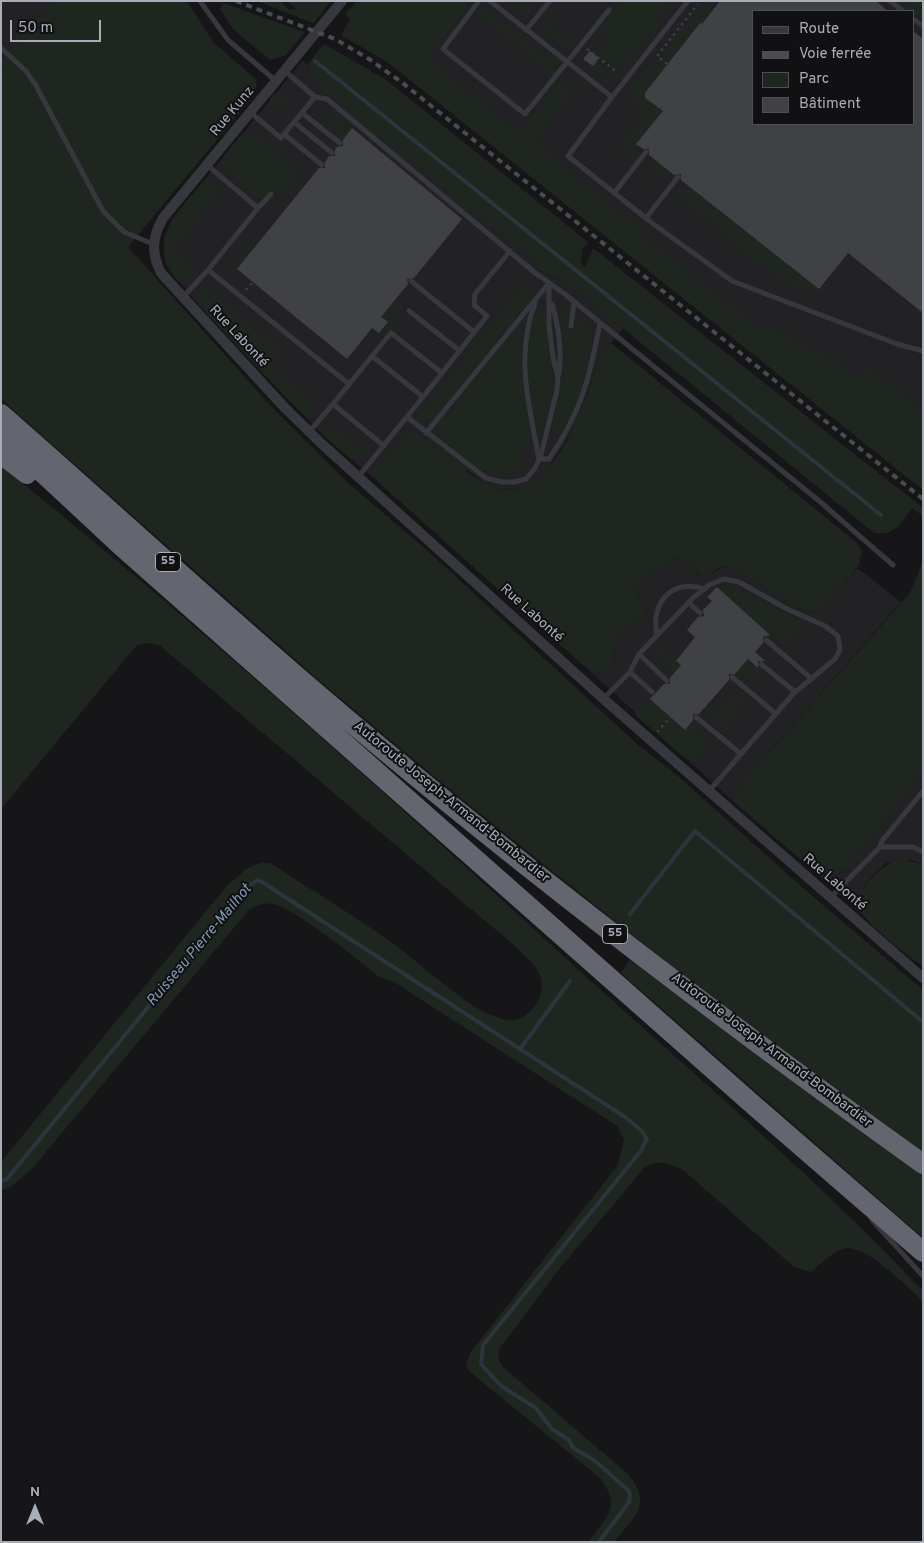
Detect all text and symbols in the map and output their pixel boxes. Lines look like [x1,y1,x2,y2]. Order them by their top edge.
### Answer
scale bar [12,10,104,42]
legend [752,10,914,125]
text: 50 m [18,19,53,38]
text: Route [799,20,839,39]
text: Voie ferrée [799,45,871,64]
text: Parc [799,70,829,89]
street label: Rue Kunz [207,84,259,140]
text: Bâtiment [799,95,861,114]
street label: Rue Labonté [205,302,271,372]
road number: 55 [156,552,180,572]
street label: Rue Labonté [496,581,566,647]
street label: Autoroute Joseph-Armand-Bombardier [350,719,552,887]
street label: Rue Labonté [799,851,869,915]
water label: Ruisseau Pierre-Mailhot [144,881,256,1011]
road number: 55 [602,924,628,944]
street label: Autoroute Joseph-Armand-Bombardier [667,970,875,1132]
north arrow [10,1483,60,1533]
text: N [30,1484,40,1501]

